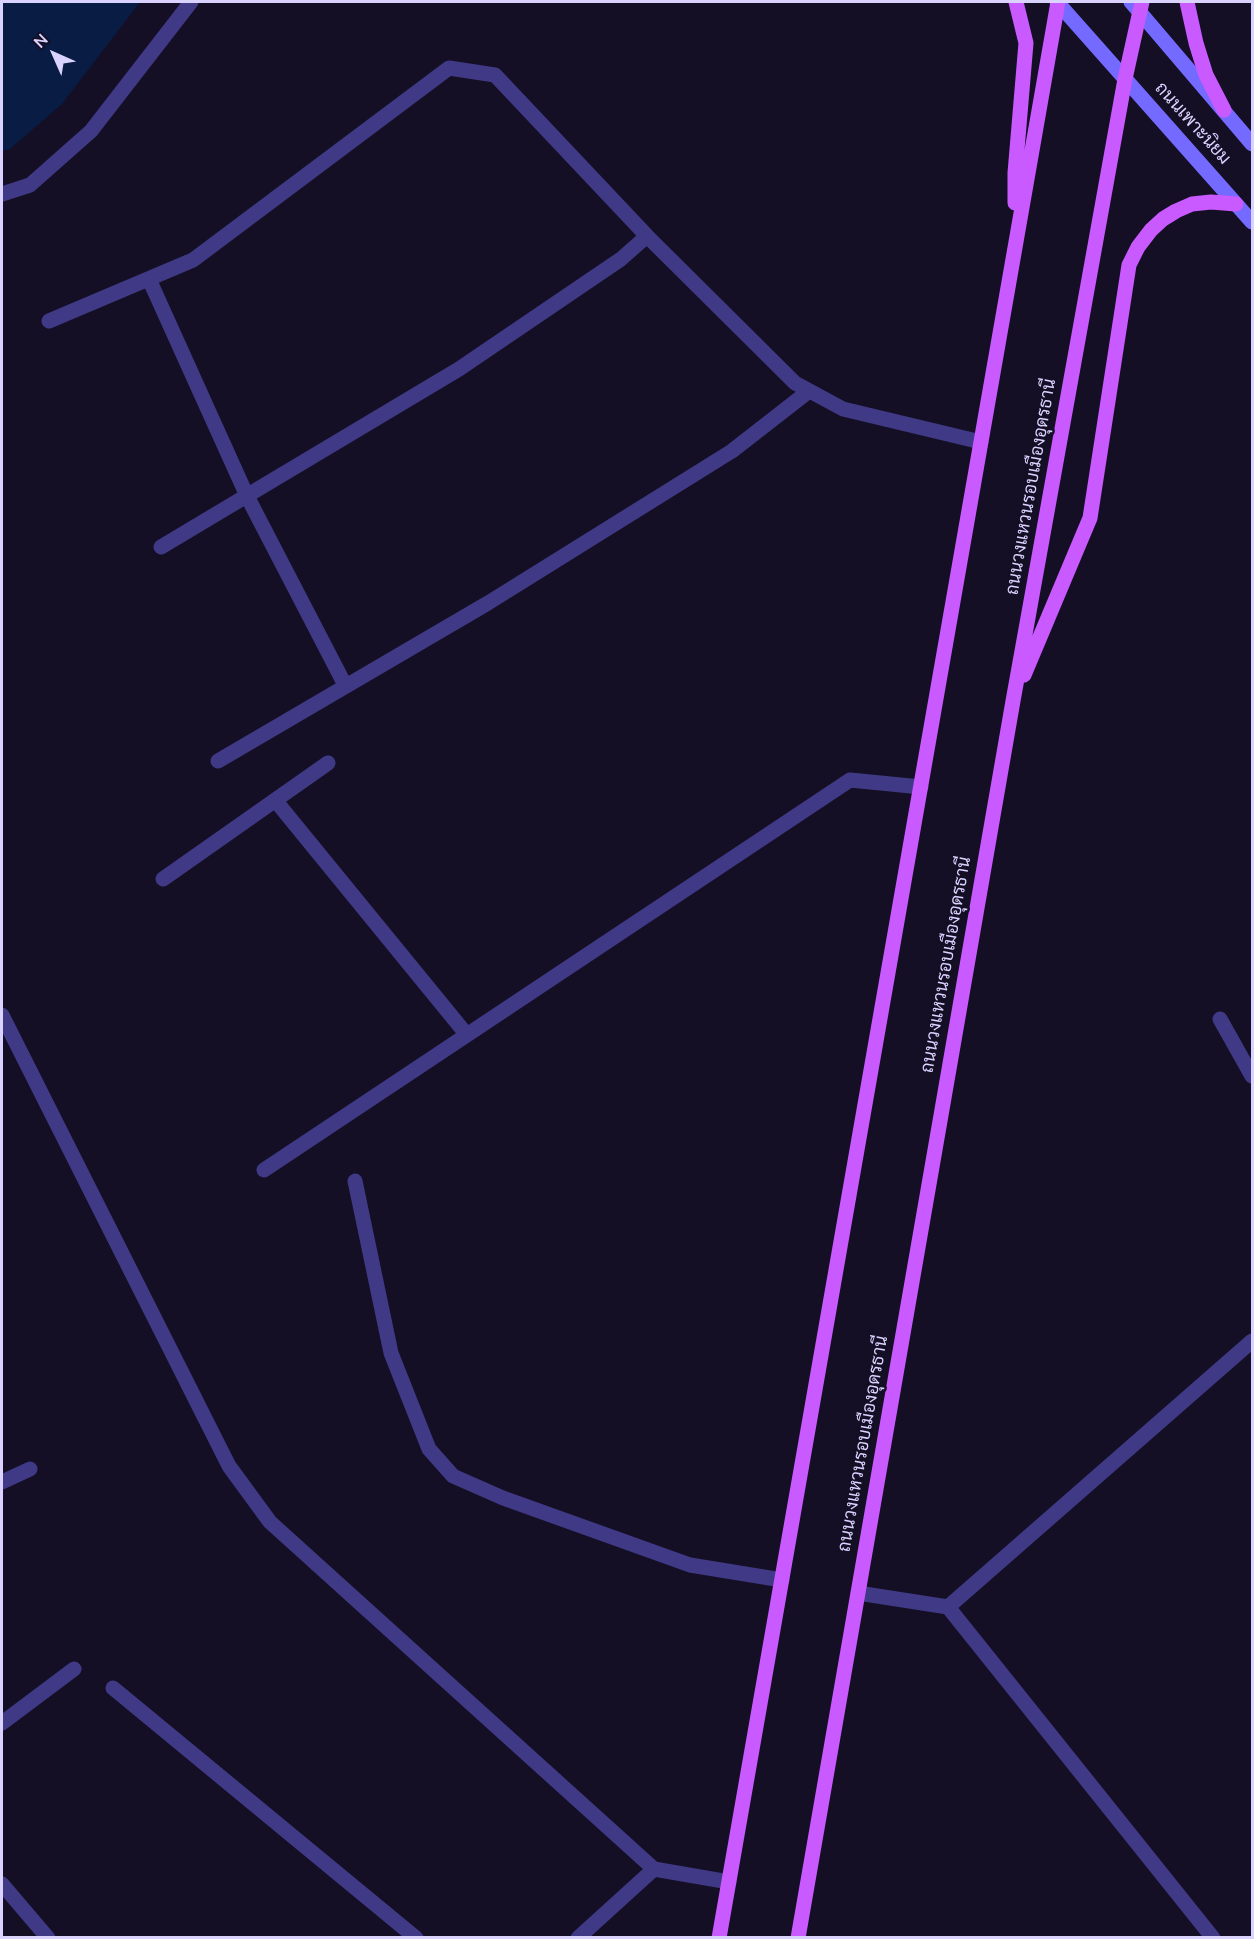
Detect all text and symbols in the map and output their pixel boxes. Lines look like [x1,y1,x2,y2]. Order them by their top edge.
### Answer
north arrow [24,24,84,84]
text: N [29,29,53,53]
street label: ถนนเพาะนิยม [1149,78,1235,170]
street label: ถนนวงแหวนรอบเมืองอุดรธานี [1002,377,1062,597]
street label: ถนนวงแหวนรอบเมืองอุดรธานี [917,855,977,1075]
street label: ถนนวงแหวนรอบเมืองอุดรธานี [834,1334,894,1554]

